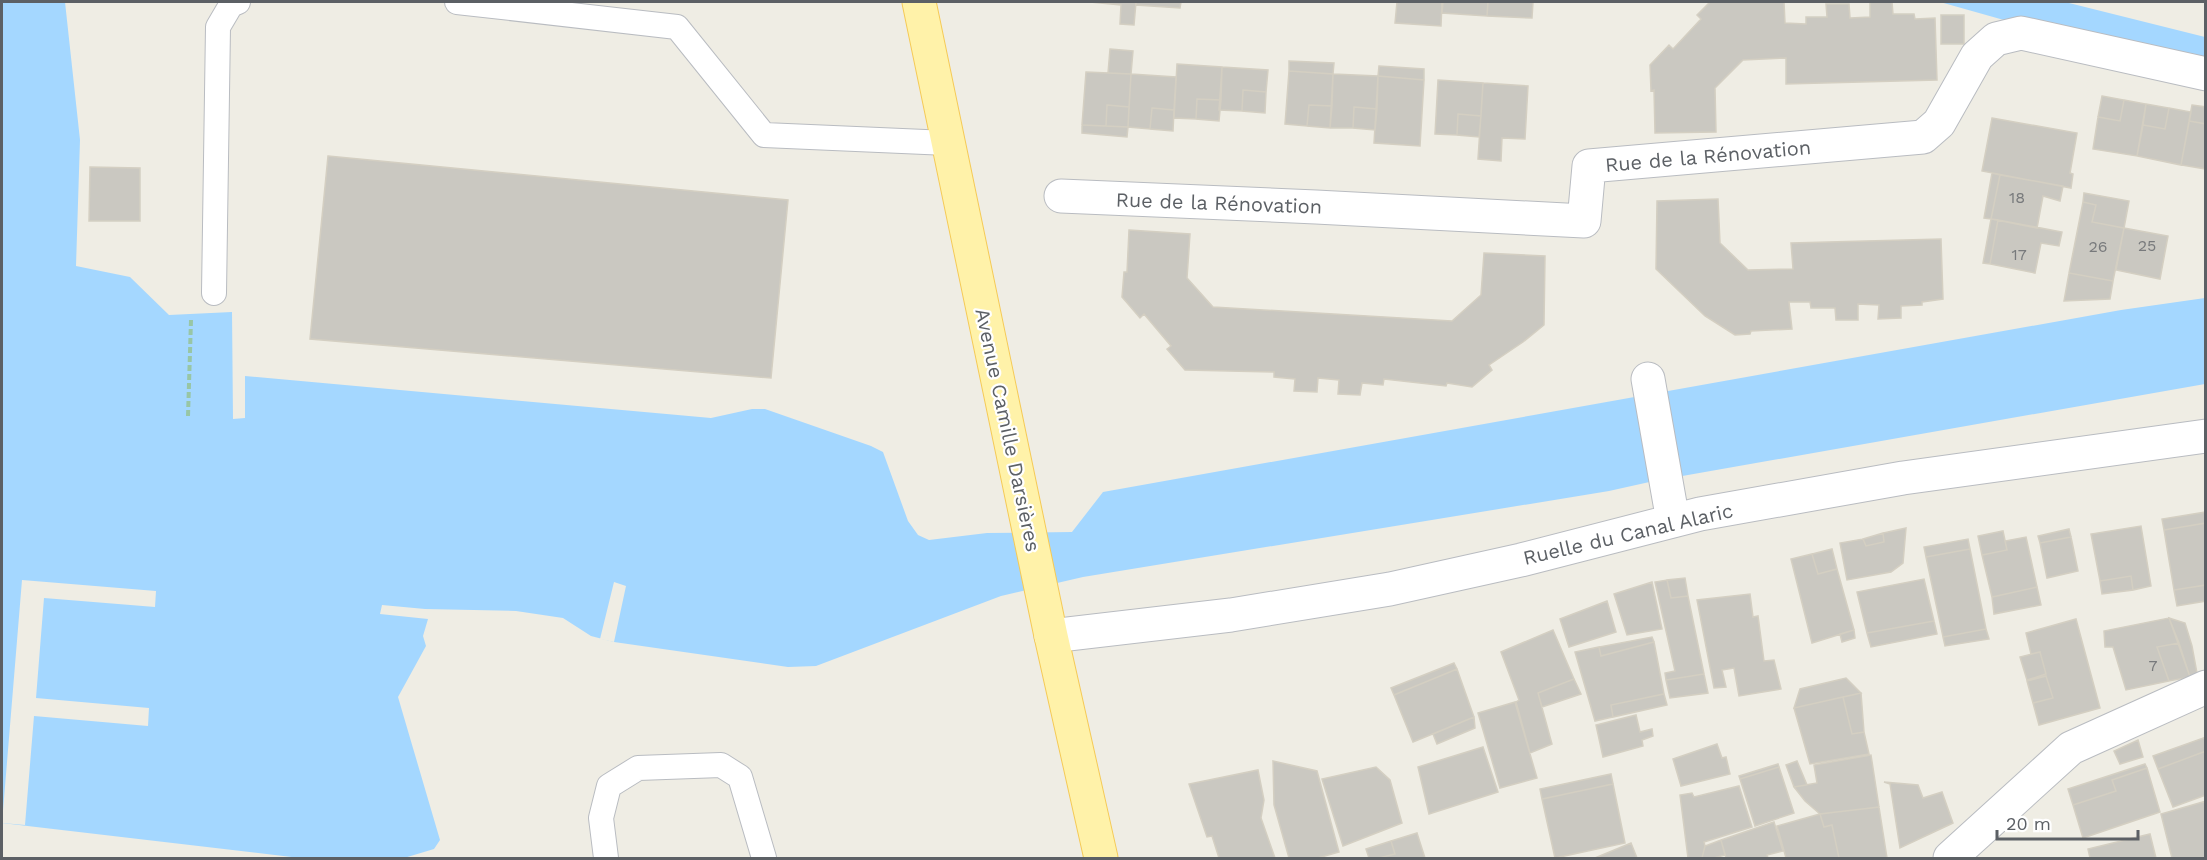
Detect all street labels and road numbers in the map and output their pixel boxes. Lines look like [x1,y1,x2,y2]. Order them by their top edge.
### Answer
street label: Rue de la Rénovation [1604,135,1812,177]
street label: Rue de la Rénovation [1115,187,1323,219]
street label: Avenue Camille Darsières [970,306,1046,554]
street label: Ruelle du Canal Alaric [1521,498,1735,570]

